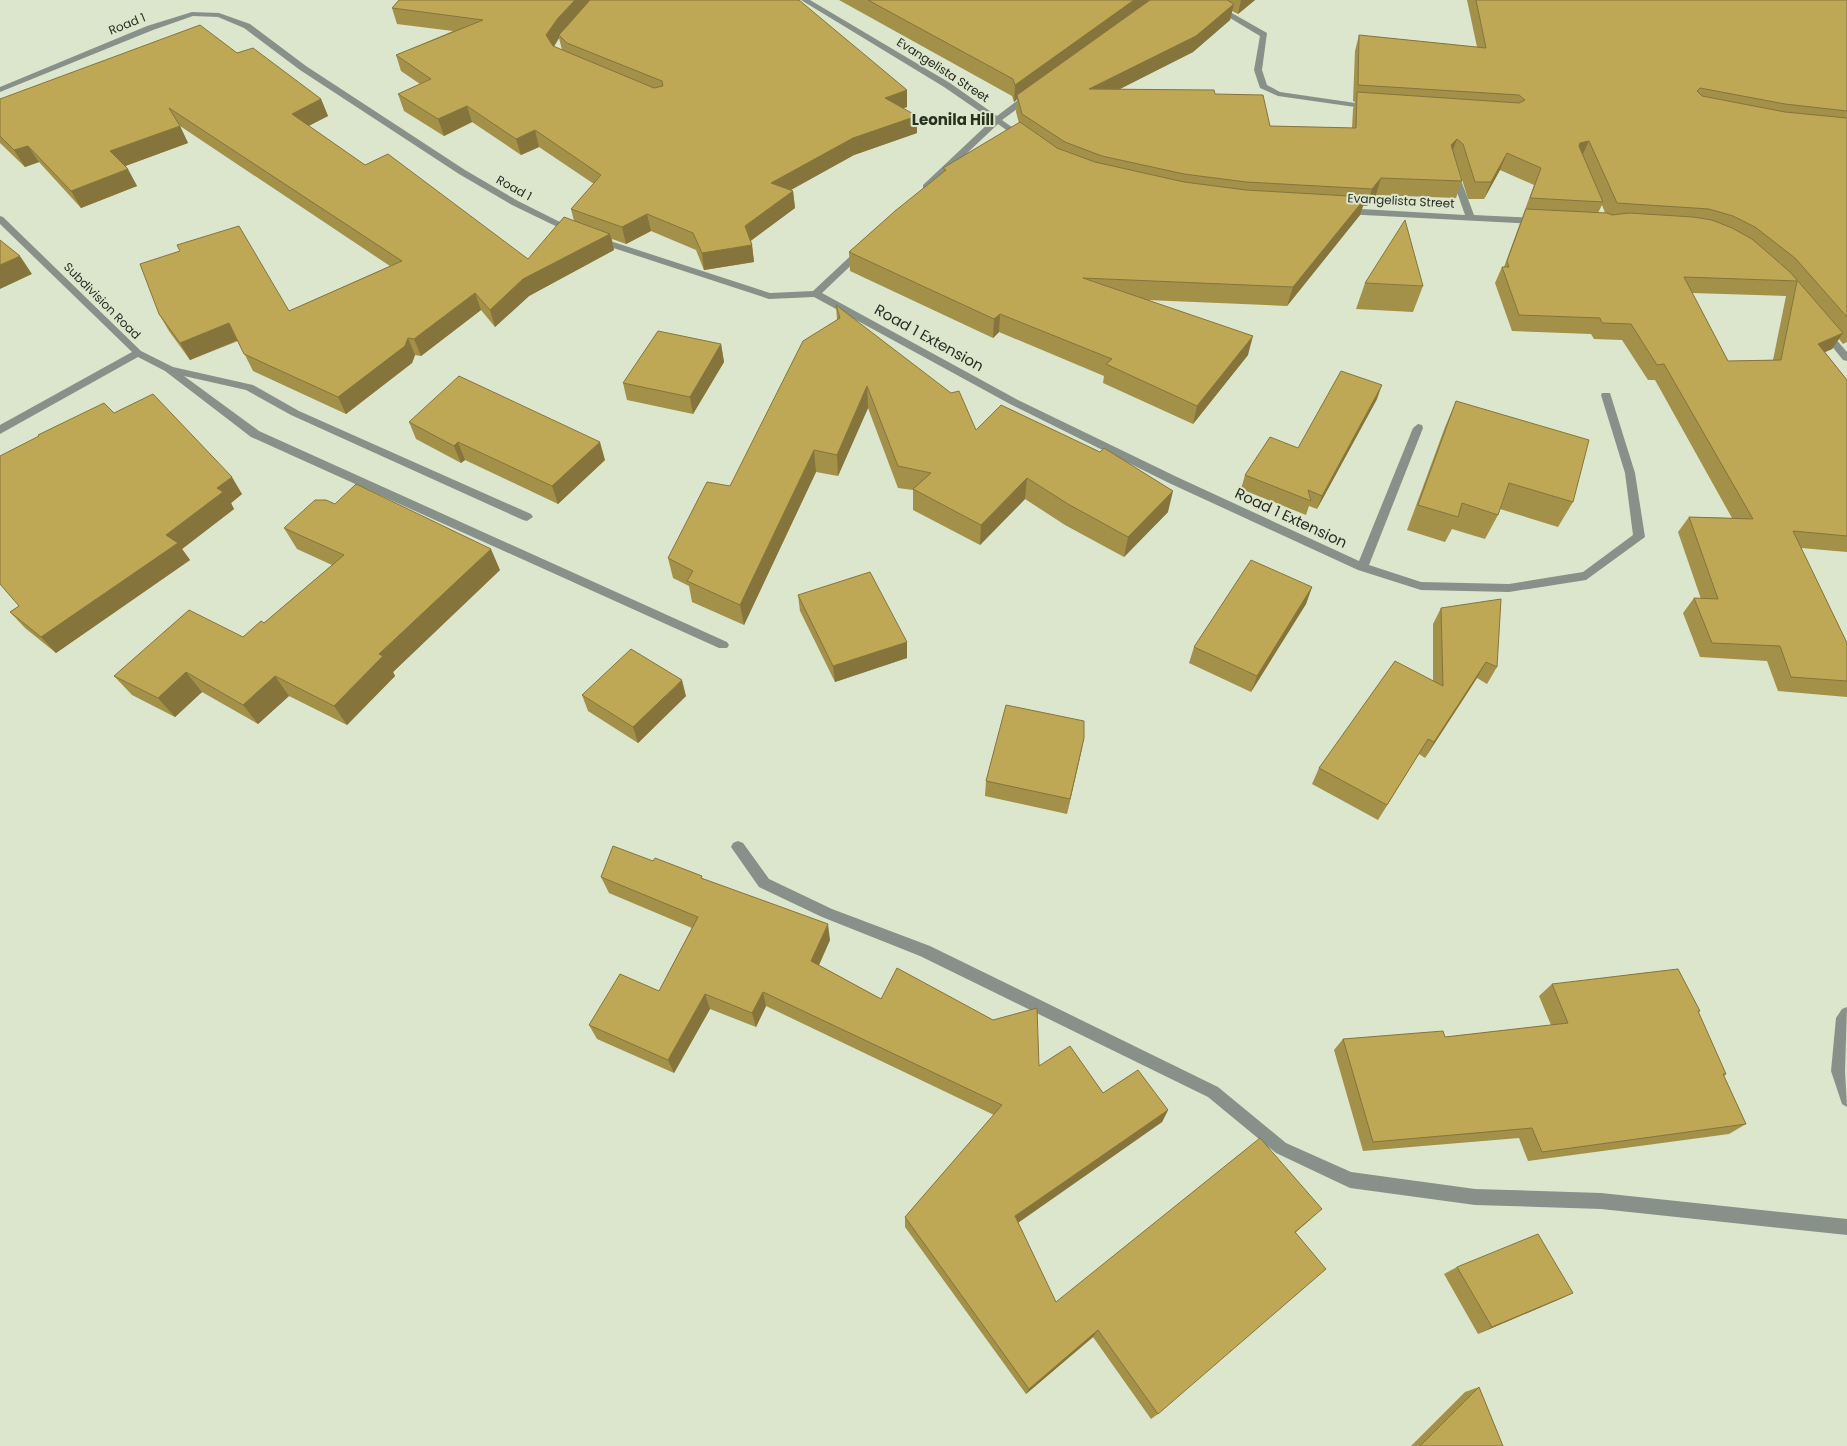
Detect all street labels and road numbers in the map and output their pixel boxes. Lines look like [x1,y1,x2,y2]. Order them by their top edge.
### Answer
street label: Road 1 [106,8,148,39]
street label: Evangelista Street [894,33,993,106]
street label: Road 1 [493,171,535,204]
street label: Evangelista Street [1347,189,1455,212]
street label: Subdivision Road [60,258,145,343]
street label: Road 1 Extension [871,299,988,376]
street label: Road 1 Extension [1232,482,1351,553]

